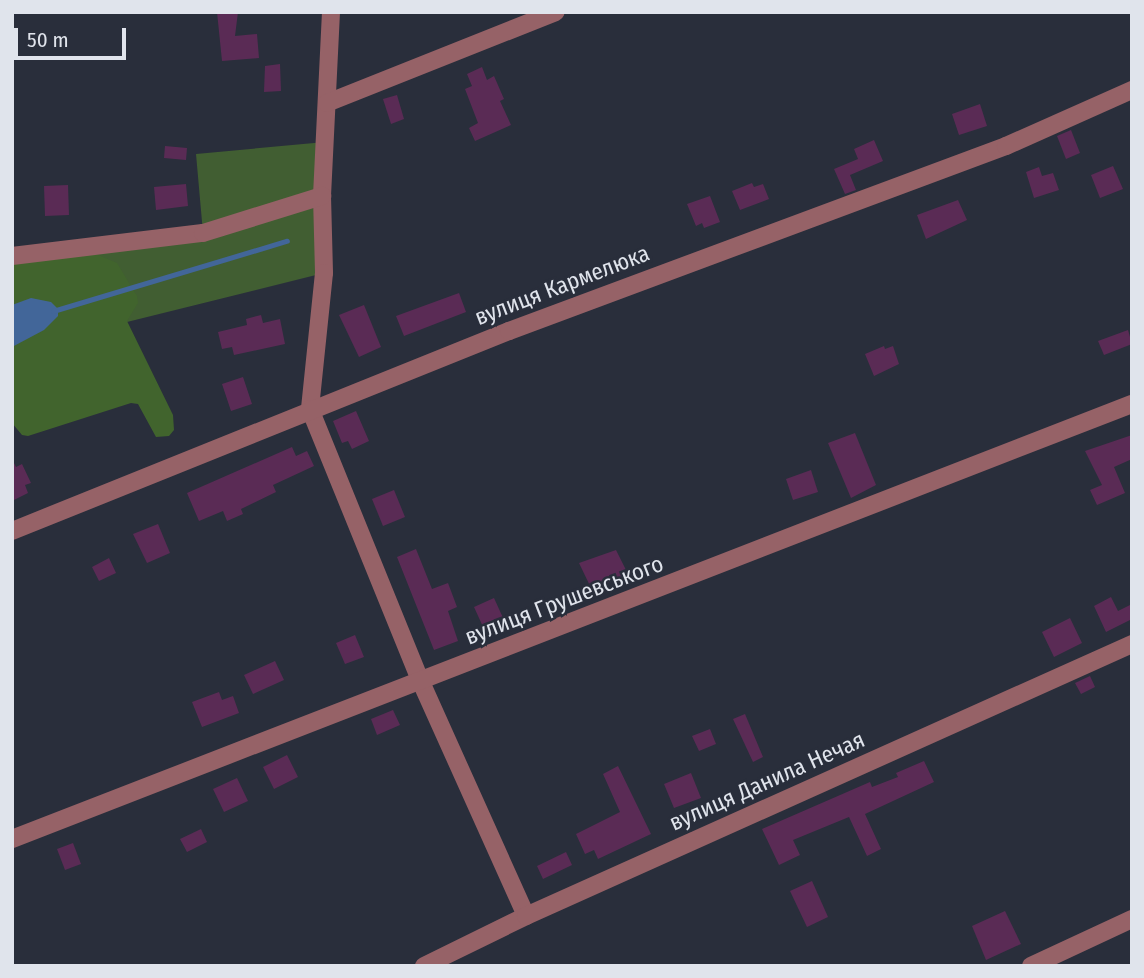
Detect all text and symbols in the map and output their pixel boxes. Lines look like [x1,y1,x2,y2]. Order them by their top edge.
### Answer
scale bar [18,14,130,58]
text: 50 m [27,27,69,53]
street label: вулиця Кармелюка [471,239,653,331]
street label: вулиця Грушевського [461,549,667,651]
street label: вулиця Данила Нечая [665,726,869,836]

